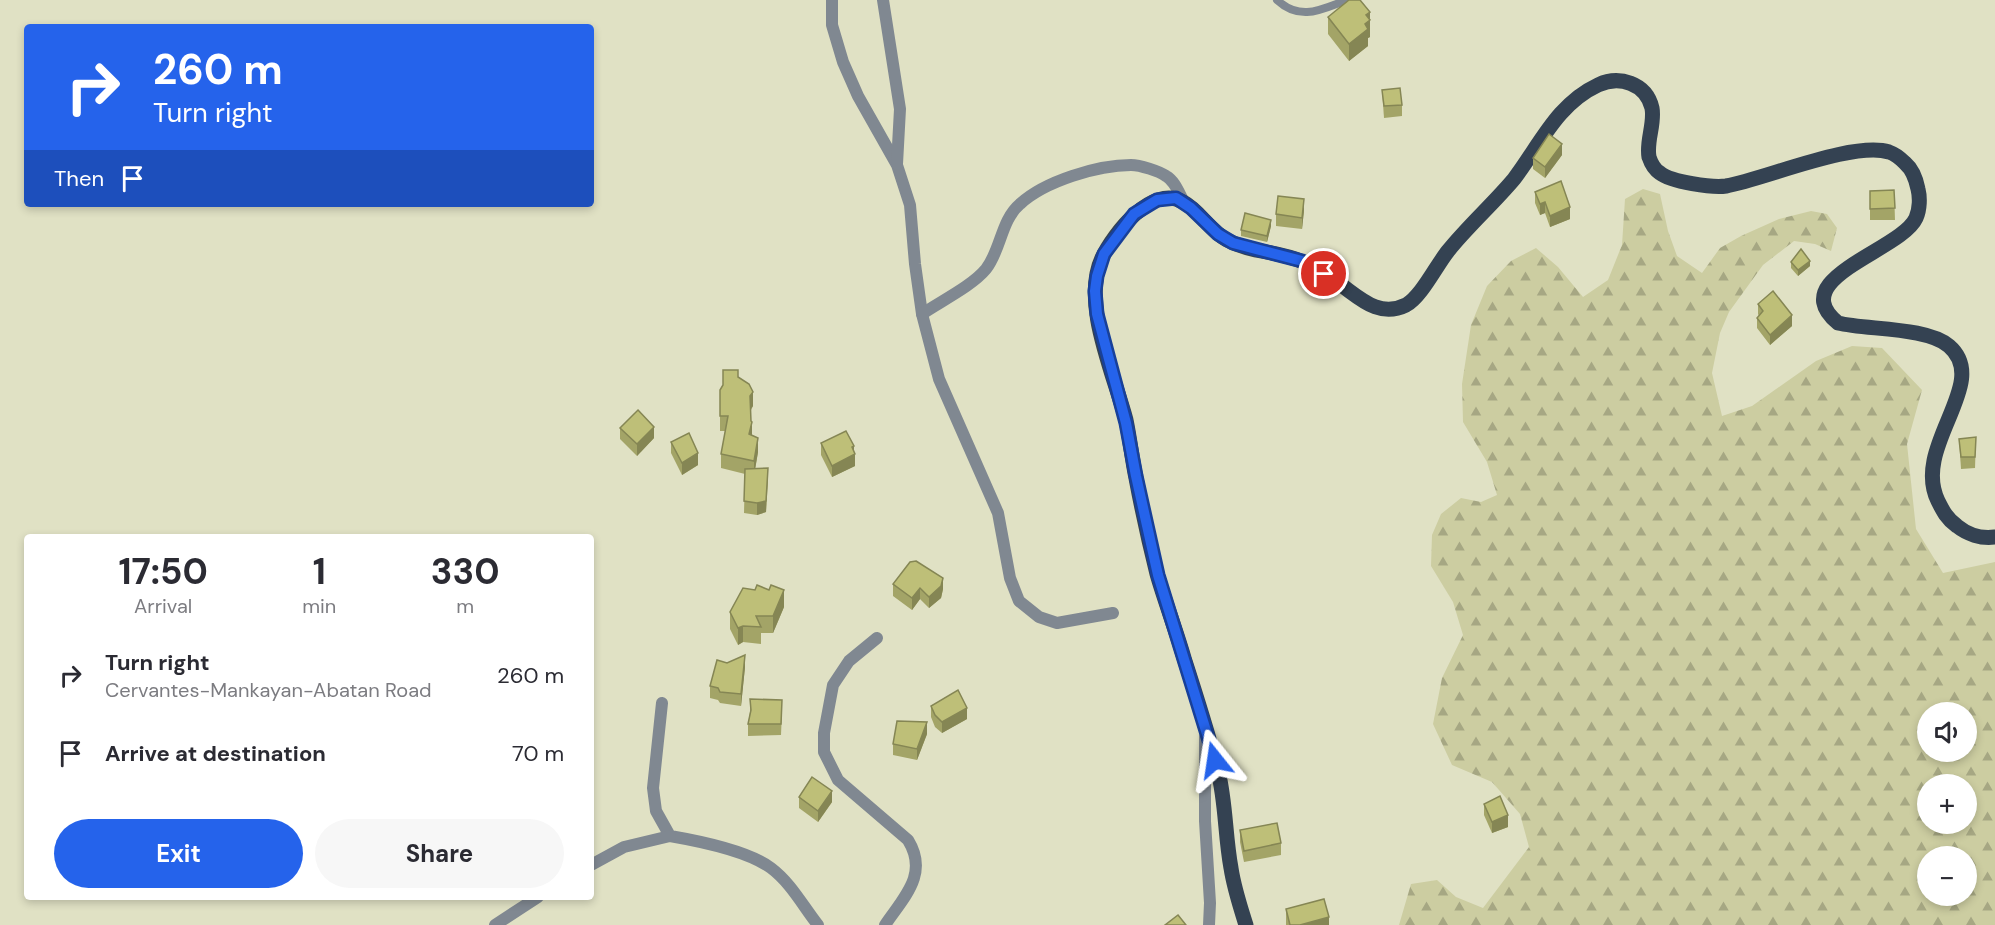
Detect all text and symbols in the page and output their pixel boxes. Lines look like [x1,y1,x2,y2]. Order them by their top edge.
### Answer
text: 260 m [153,42,283,97]
icon: right [54,48,132,126]
text: Turn right [153,95,273,130]
icon: arrive [116,162,149,195]
text: Then [54,164,104,193]
pin [1298,248,1349,299]
icon: arrive [1307,257,1340,290]
text: 17:50 [118,548,208,595]
text: 1 [313,548,326,595]
text: 330 [431,548,500,595]
text: Arrival [134,593,192,619]
text: min [302,593,336,619]
text: m [456,593,474,619]
text: Turn right [105,648,210,677]
icon: right [54,659,87,692]
text: 260 m [497,661,564,690]
text: Cervantes-Mankayan-Abatan Road [105,677,432,703]
map controls [1917,702,1977,906]
button: sound [1917,702,1977,762]
position arrow [1183,728,1247,792]
icon: arrive [54,737,87,770]
text: Arrive at destination [105,739,326,768]
text: 70 m [512,739,564,768]
button: + [1917,774,1977,834]
button: Exit [54,819,303,888]
button: Share [315,819,564,888]
button: − [1917,846,1977,906]

